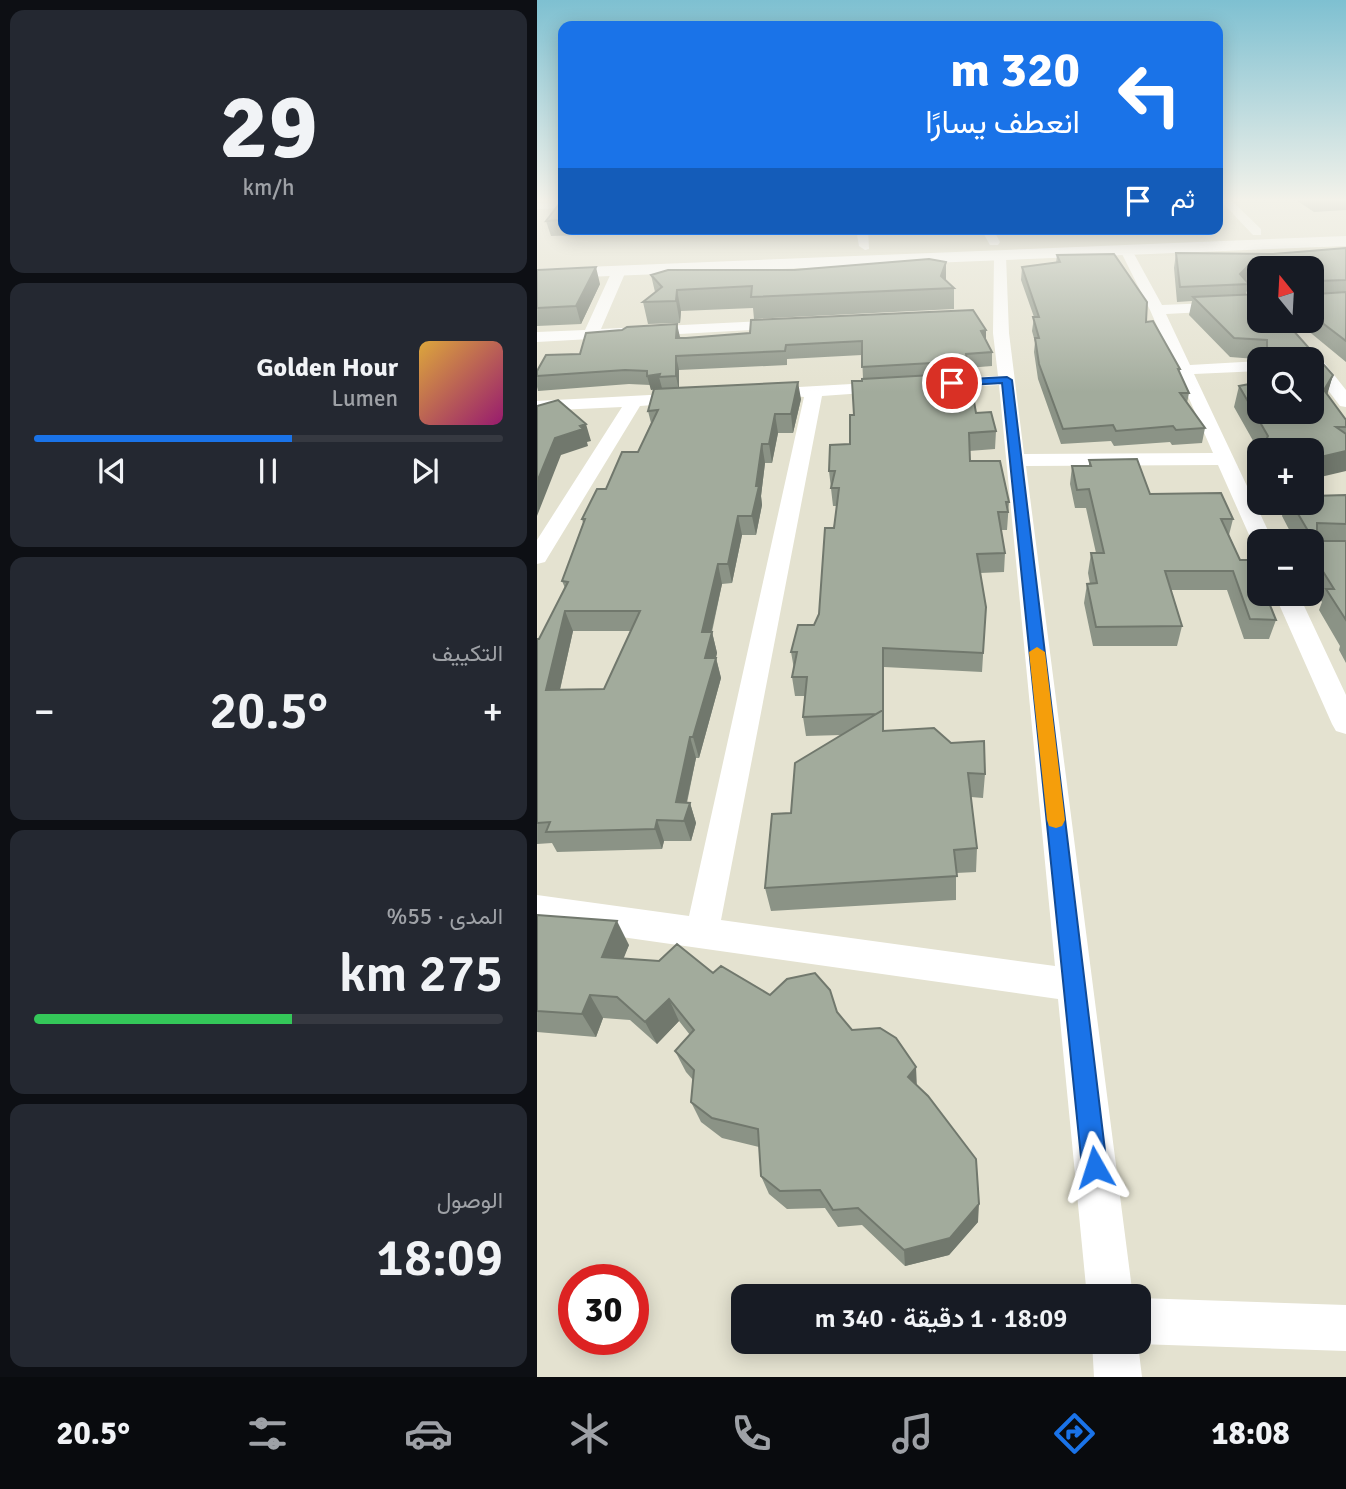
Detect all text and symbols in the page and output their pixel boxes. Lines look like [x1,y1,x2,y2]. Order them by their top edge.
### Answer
text: 320 m [950,40,1080,100]
icon: left [1104,49,1195,140]
text: 29 [219,71,318,184]
text: انعطف يسارًا [925,103,1080,142]
text: km/h [242,173,295,202]
icon: arrive [1119,182,1157,220]
text: ثم [1171,184,1195,216]
north arrow [1247,256,1325,332]
map controls [1247,256,1324,606]
button: search [1247,347,1324,424]
text: Golden Hour [257,352,398,384]
pin [922,353,982,413]
icon: arrive [933,364,971,402]
text: Lumen [332,384,398,413]
button: + [1247,438,1324,515]
icon: previous [93,452,131,490]
icon: pause [249,452,287,490]
icon: next [406,452,444,490]
button: − [1247,529,1324,606]
text: التكييف [432,639,503,668]
text: 20.5° [209,679,328,743]
text: − [34,688,55,735]
text: + [482,688,503,735]
text: المدى · 55% [387,902,503,931]
text: 275 km [339,942,503,1006]
position arrow [1058,1130,1132,1204]
text: الوصول [437,1186,503,1215]
text: 18:09 [376,1226,503,1290]
speed limit sign: 30 [558,1264,649,1355]
text: 18:09 · 1 دقيقة · 340 m [815,1303,1067,1335]
icon: filters [243,1409,292,1458]
icon: car [404,1409,453,1458]
icon: climate [565,1409,614,1458]
icon: phone [727,1409,776,1458]
icon: music [888,1409,937,1458]
icon: directions [1050,1409,1099,1458]
text: 20.5° [56,1414,130,1453]
text: 18:08 [1211,1414,1290,1453]

